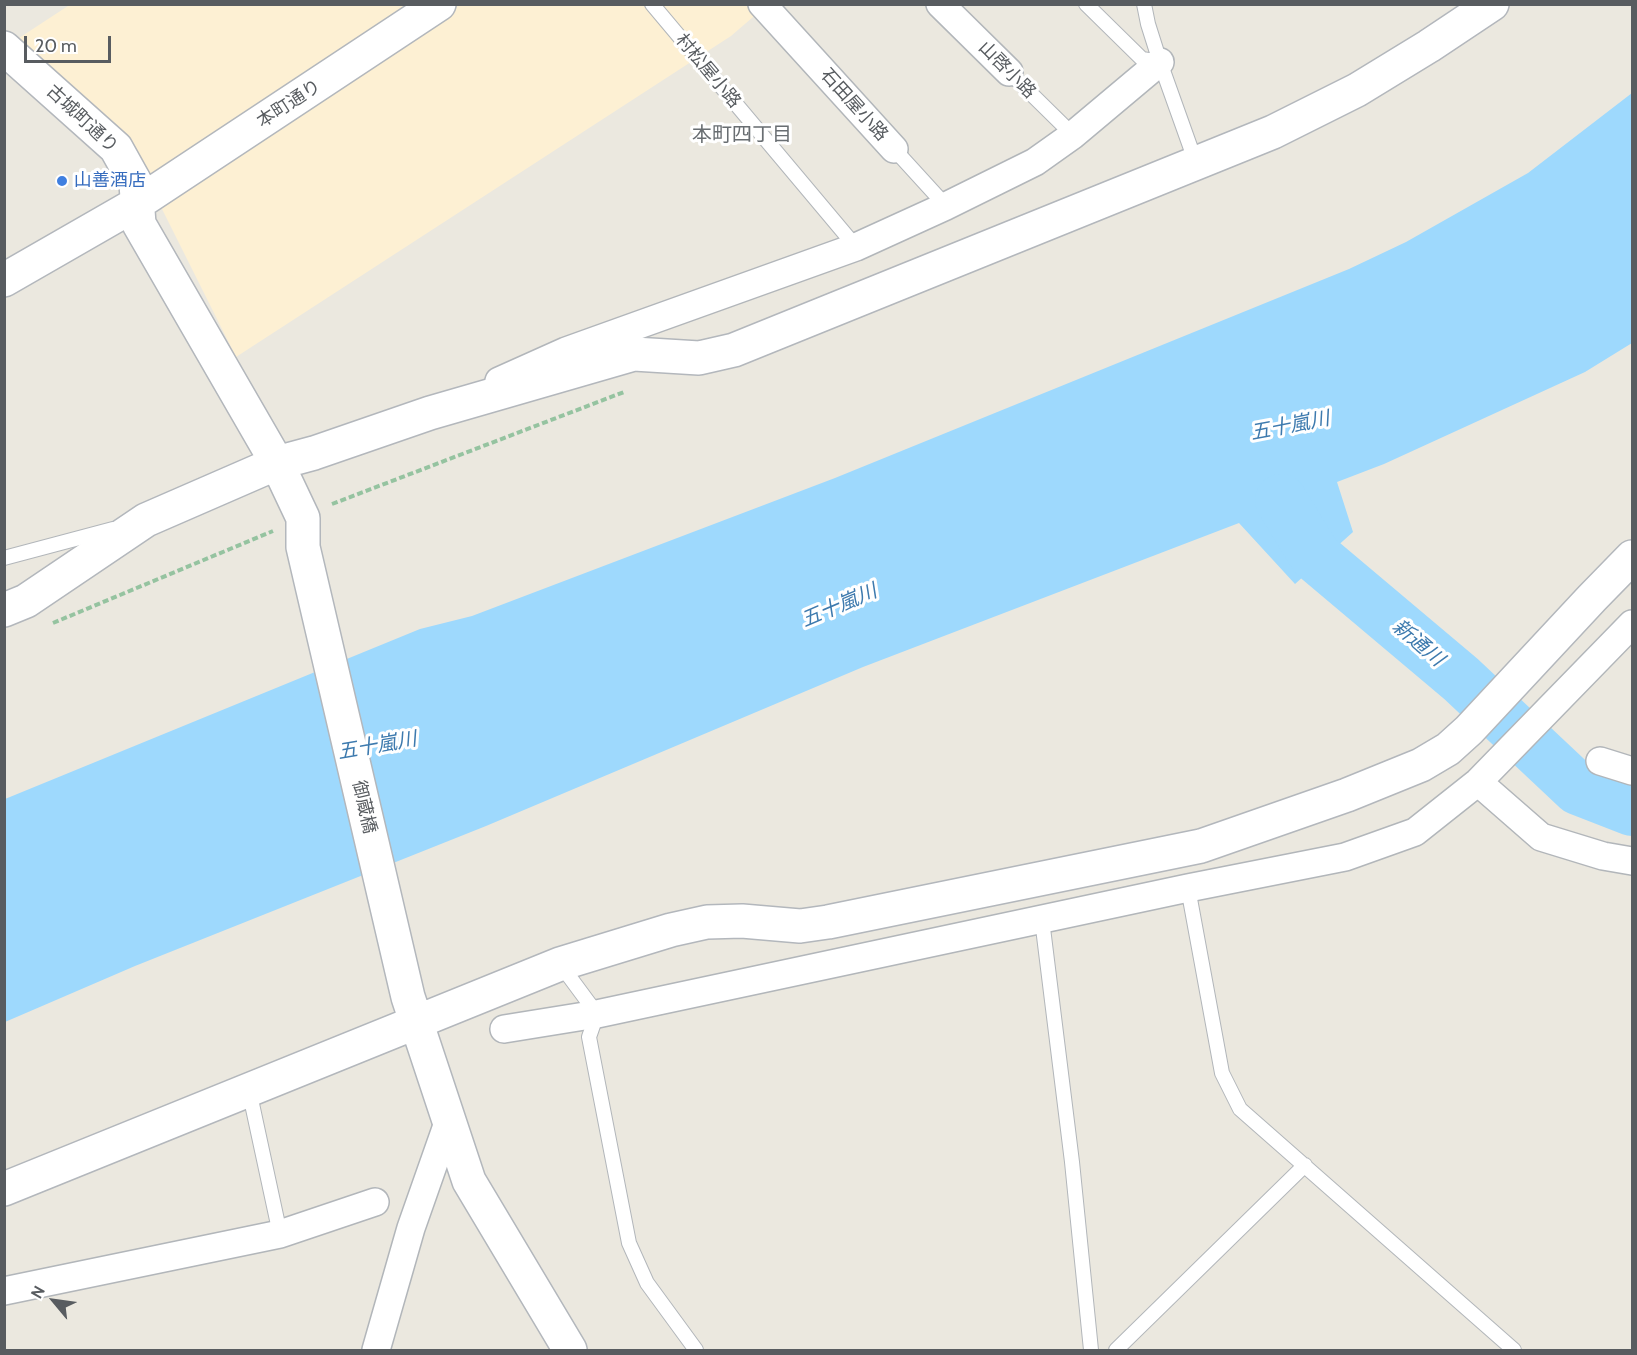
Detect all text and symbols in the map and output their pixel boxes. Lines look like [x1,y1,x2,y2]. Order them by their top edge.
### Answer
scale bar [27,24,114,62]
street label: 村松屋小路 [671,30,745,112]
text: 20 m [35,35,77,57]
street label: 山啓小路 [974,37,1040,103]
street label: 石田屋小路 [816,64,892,146]
street label: 本町通り [253,75,325,133]
street label: 古城町通り [42,80,122,158]
district label: 本町四丁目 [692,123,792,147]
place label: 山善酒店 [74,170,146,192]
marker: 山善酒店 [55,174,69,188]
water label: 五十嵐川 [1248,407,1332,445]
water label: 五十嵐川 [797,579,881,633]
water label: 新通川 [1387,615,1449,671]
water label: 五十嵐川 [336,727,418,765]
street label: 御蔵橋 [347,778,381,836]
north arrow [24,1271,84,1331]
text: N [27,1282,49,1302]

